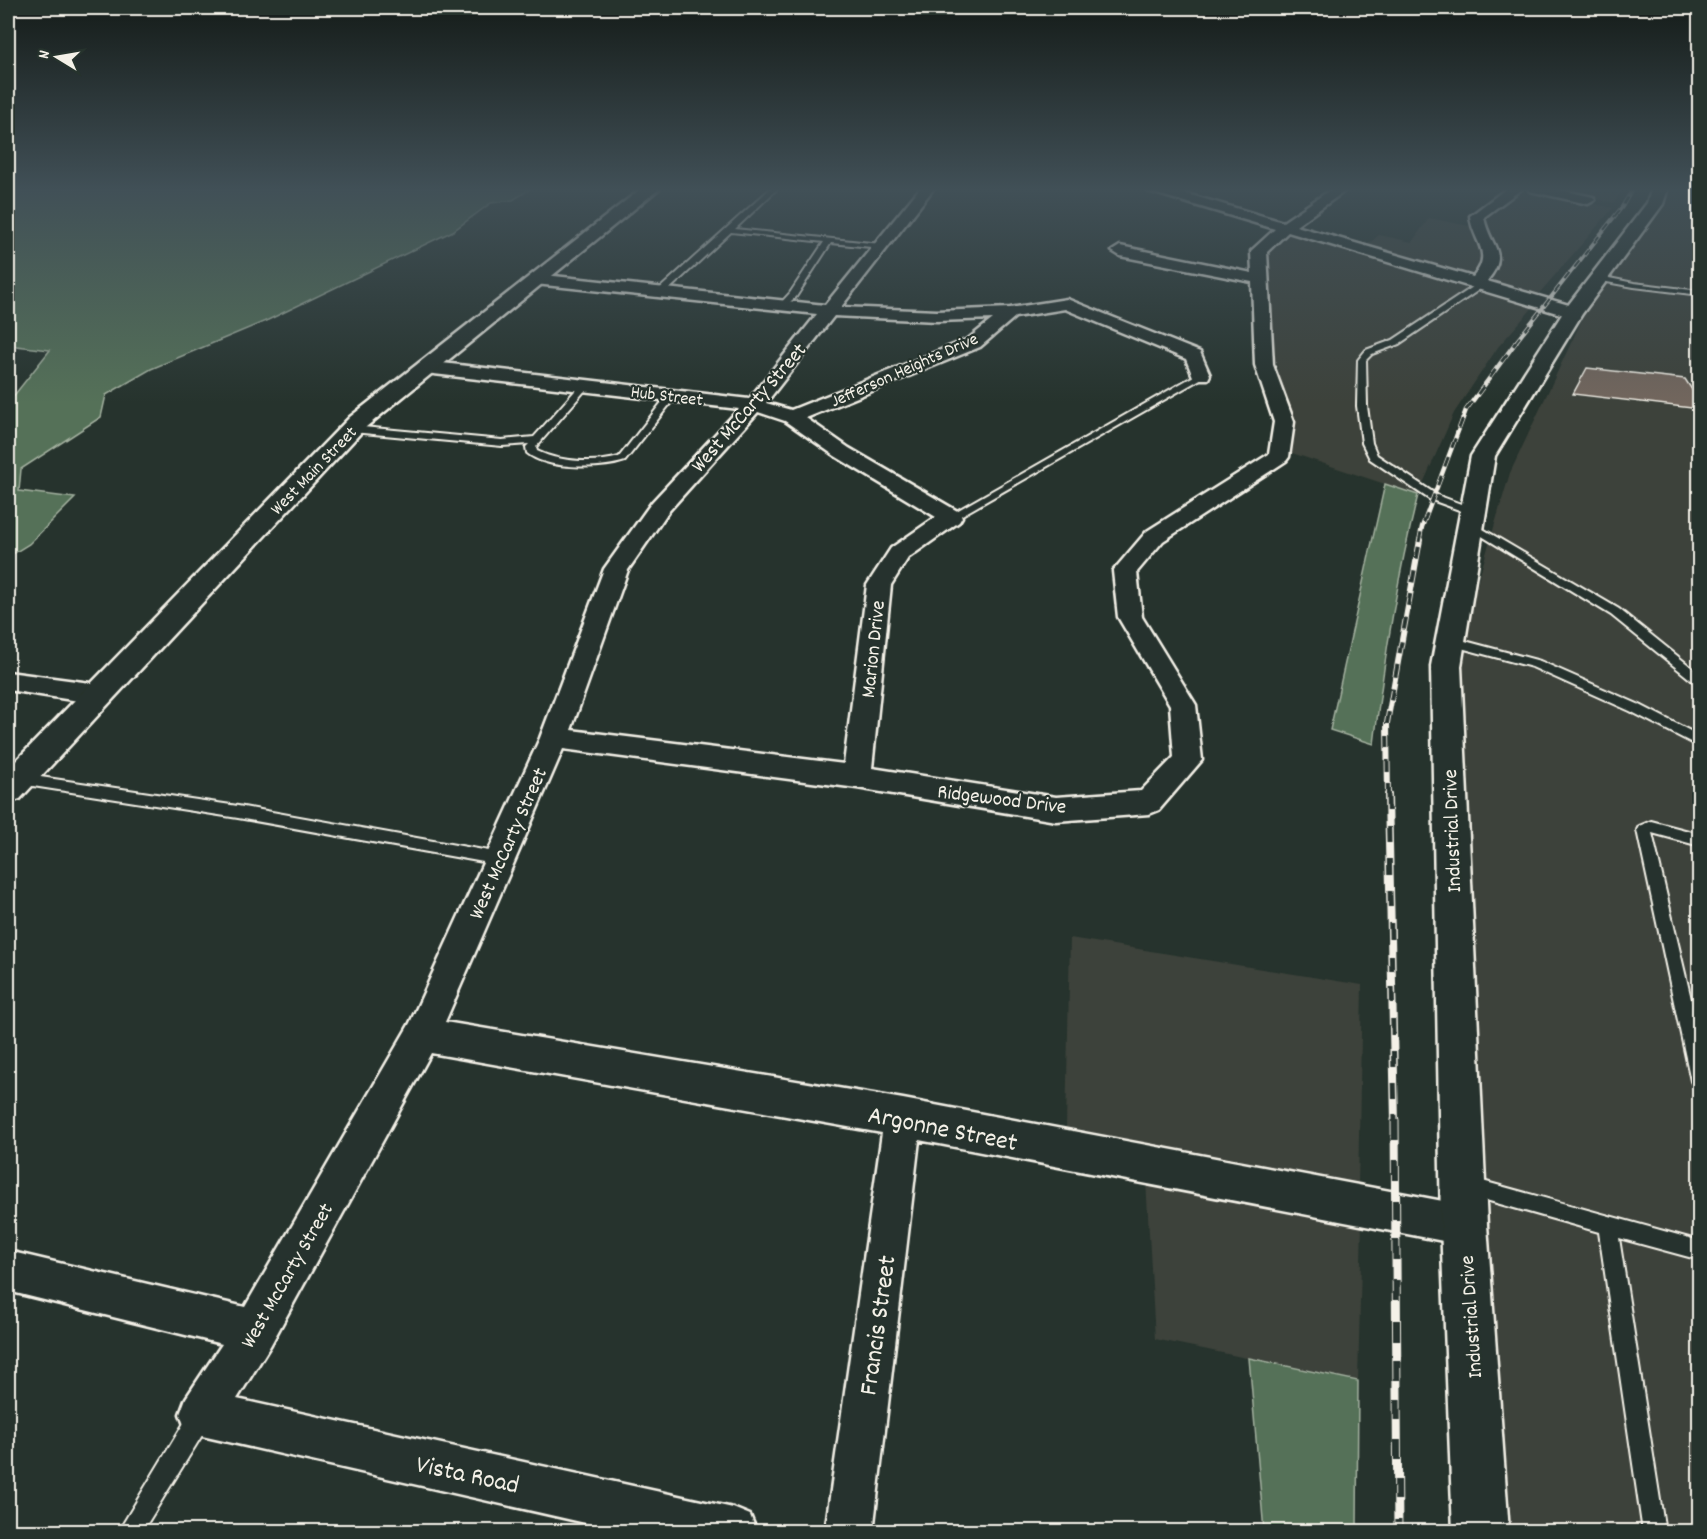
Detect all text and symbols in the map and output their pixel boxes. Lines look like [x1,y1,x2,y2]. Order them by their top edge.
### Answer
north arrow [27,27,87,87]
text: N [33,48,57,61]
street label: Jefferson Heights Drive [827,328,983,415]
street label: West McCarty Street [685,337,815,481]
street label: Hub Street [629,381,705,414]
street label: West Main Street [266,421,364,522]
street label: Marion Drive [855,599,895,700]
street label: West McCarty Street [463,763,557,925]
street label: Industrial Drive [1437,769,1471,893]
street label: Ridgewood Drive [935,778,1068,824]
street label: Argonne Street [864,1098,1021,1163]
street label: West McCarty Street [235,1198,343,1355]
street label: Francis Street [851,1253,908,1398]
street label: Industrial Drive [1454,1254,1492,1379]
street label: Vista Road [412,1447,522,1505]

